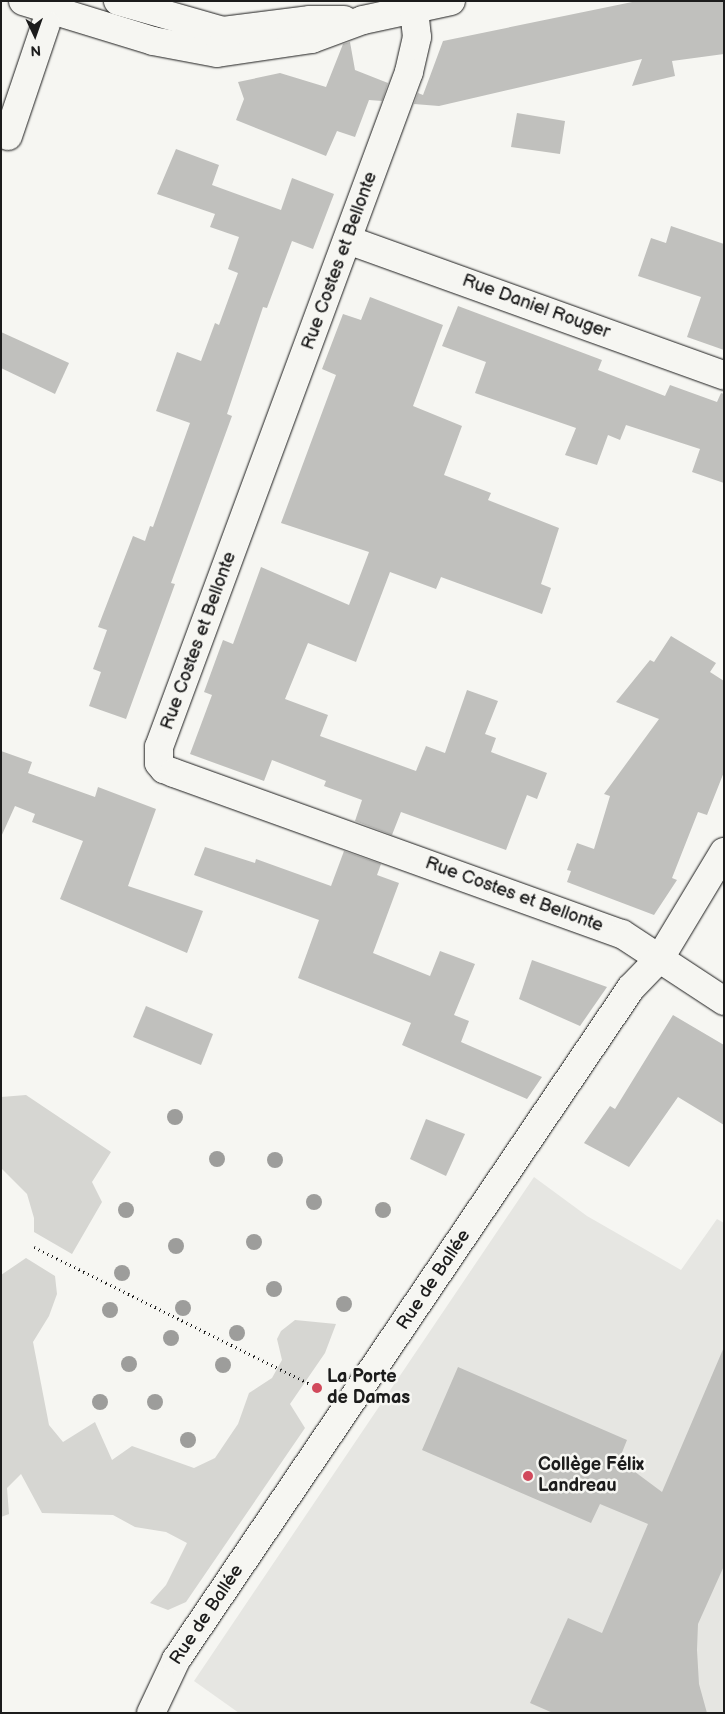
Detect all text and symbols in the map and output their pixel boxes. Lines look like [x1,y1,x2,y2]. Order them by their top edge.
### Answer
north arrow [10,10,60,60]
text: N [30,42,42,59]
street label: Rue Costes et Bellonte [298,169,382,353]
street label: Rue Daniel Rouger [459,270,613,344]
street label: Rue Costes et Bellonte [157,549,241,733]
street label: Rue Costes et Bellonte [422,853,606,937]
street label: Rue de Ballée [393,1226,475,1334]
place label: La Porte de Damas [327,1367,410,1410]
marker: La Porte de Damas [311,1382,323,1394]
place label: Collège Félix Landreau [538,1455,644,1498]
marker: Collège Félix Landreau [522,1470,534,1482]
street label: Rue de Ballée [166,1561,248,1669]

